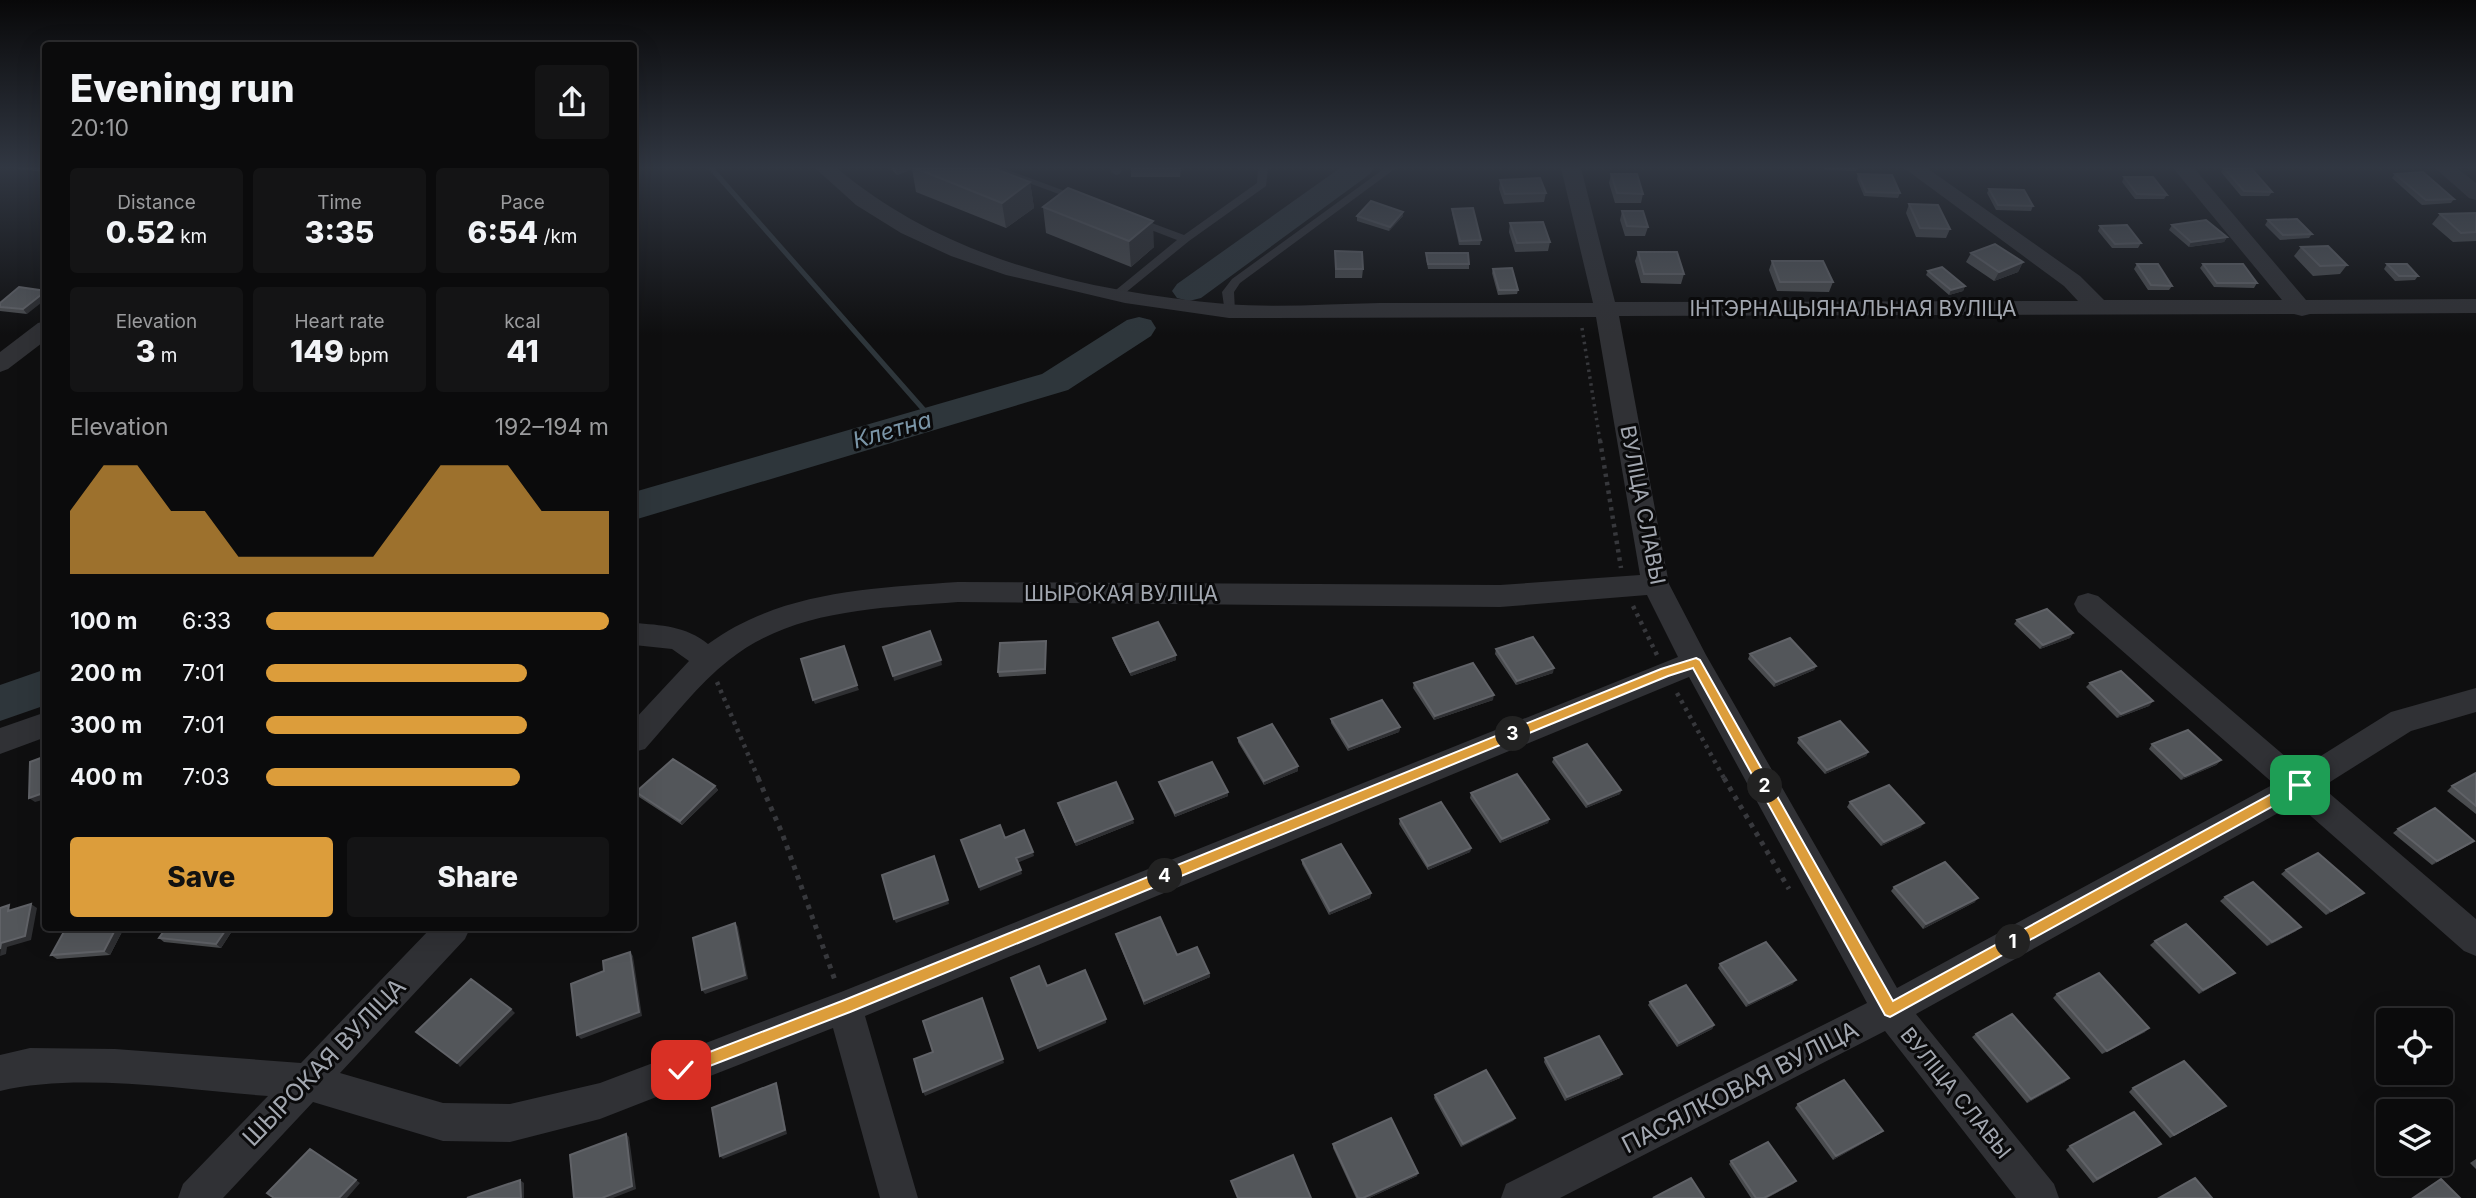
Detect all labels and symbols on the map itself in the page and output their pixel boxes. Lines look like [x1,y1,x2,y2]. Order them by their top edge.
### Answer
street label: ІНТЭРНАЦЫЯНАЛЬНАЯ ВУЛІЦА [1689,296,2017,321]
water label: Клетна [849,405,935,455]
street label: ВУЛІЦА СЛАВЫ [1615,423,1671,587]
street label: ШЫРОКАЯ ВУЛІЦА [1024,581,1218,606]
pin: 3 [1496,716,1530,752]
pin [2270,755,2330,815]
pin: 2 [1748,768,1782,804]
pin: 4 [1148,858,1182,894]
pin: 1 [1996,925,2030,960]
street label: ШЫРОКАЯ ВУЛІЦА [237,972,411,1152]
street label: ПАСЯЛКОВАЯ ВУЛІЦА [1617,1015,1863,1159]
street label: ВУЛІЦА СЛАВЫ [1895,1022,2017,1164]
pin [651,1040,711,1100]

